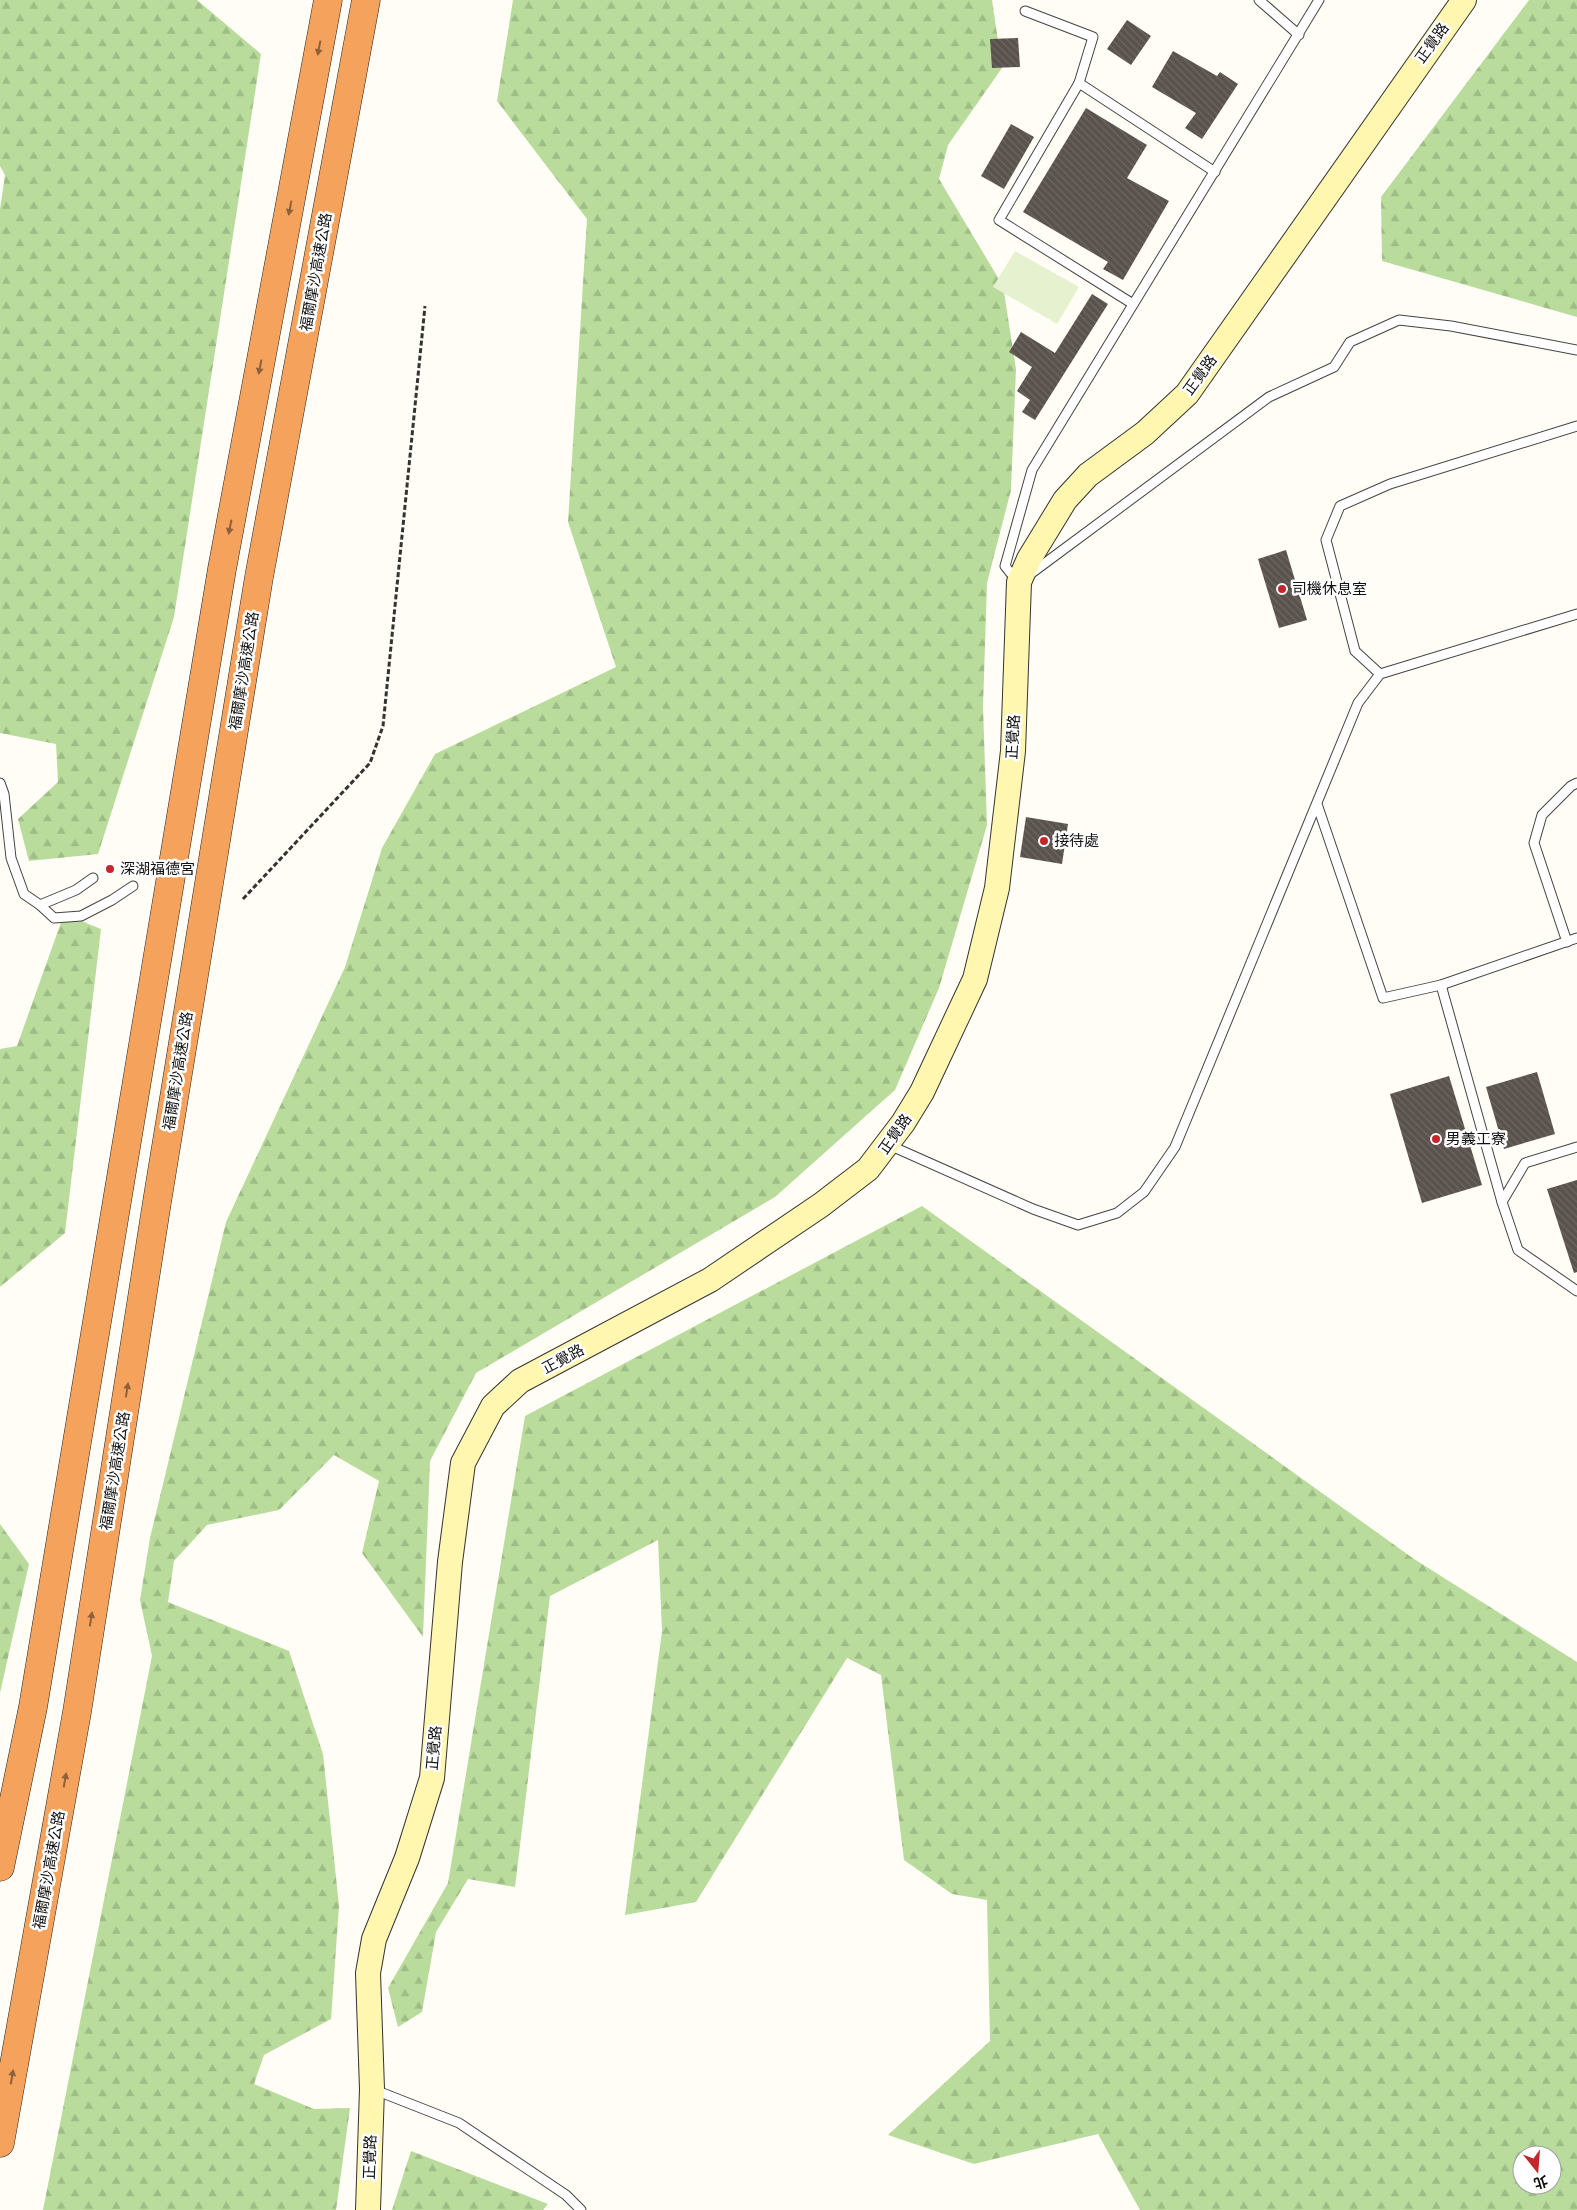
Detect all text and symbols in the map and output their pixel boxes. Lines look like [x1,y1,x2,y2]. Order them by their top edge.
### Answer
street label: 正覺路 [1412,20,1452,66]
one-way arrow [315,40,323,56]
one-way arrow [285,200,293,216]
street label: 福爾摩沙高速公路 [297,211,334,332]
street label: 正覺路 [1180,352,1220,398]
one-way arrow [255,360,263,376]
one-way arrow [225,519,233,535]
place label: 司機休息室 [1292,580,1367,597]
marker: 司機休息室 [1276,583,1288,595]
street label: 福爾摩沙高速公路 [226,610,261,732]
street label: 正覺路 [1004,714,1022,760]
place label: 接待處 [1054,832,1099,849]
marker: 接待處 [1038,835,1050,847]
place label: 深湖福德宮 [120,860,195,877]
marker: 深湖福德宮 [104,863,116,875]
street label: 福爾摩沙高速公路 [160,1010,195,1132]
street label: 正覺路 [876,1111,914,1157]
place label: 男義工寮 [1446,1131,1506,1147]
marker: 男義工寮 [1430,1133,1442,1145]
street label: 正覺路 [539,1341,587,1377]
one-way arrow [124,1381,132,1397]
street label: 福爾摩沙高速公路 [97,1410,132,1532]
one-way arrow [88,1611,96,1627]
street label: 正覺路 [424,1725,444,1771]
one-way arrow [61,1771,69,1787]
street label: 福爾摩沙高速公路 [30,1809,67,1930]
one-way arrow [8,2069,16,2085]
street label: 正覺路 [361,2134,379,2180]
north arrow [1512,2145,1562,2195]
text: 北 [1532,2173,1550,2192]

